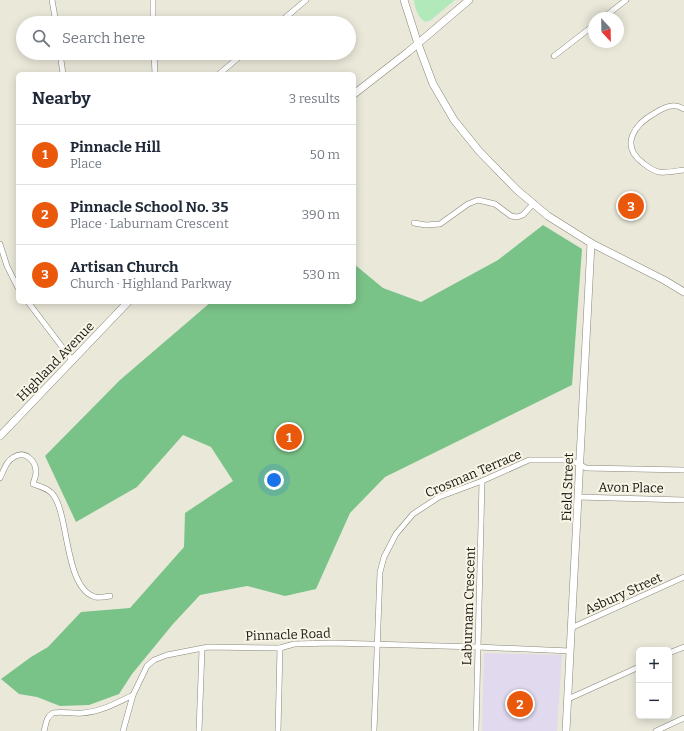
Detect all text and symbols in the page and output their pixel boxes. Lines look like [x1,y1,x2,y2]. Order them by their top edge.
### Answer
north arrow [588,12,624,48]
search box [16,16,356,60]
icon: search [30,27,52,49]
text: Search here [62,29,145,47]
text: Nearby [32,88,91,109]
text: 3 results [289,91,340,106]
text: Pinnacle Hill [70,138,161,156]
text: 1 [42,147,48,162]
text: 50 m [310,147,340,162]
text: Place [70,156,102,171]
pin: 3 [618,191,644,221]
text: Pinnacle School No. 35 [70,198,228,216]
text: 2 [41,207,49,222]
text: 390 m [302,207,340,222]
text: Place · Laburnam Crescent [70,216,229,231]
text: Artisan Church [70,258,179,276]
text: 3 [41,267,49,282]
text: 530 m [303,267,340,282]
text: Church · Highland Parkway [70,276,232,291]
street label: Highland Avenue [14,319,97,404]
pin: 1 [276,422,302,452]
street label: Crosman Terrace [423,446,524,501]
street label: Field Street [559,452,576,522]
your location [264,470,284,490]
street label: Avon Place [598,479,664,496]
street label: Laburnam Crescent [459,546,478,666]
street label: Asbury Street [582,570,664,617]
street label: Pinnacle Road [245,626,331,643]
map controls [636,647,672,719]
button: + [636,647,672,683]
button: − [636,683,672,719]
pin: 2 [507,689,533,719]

